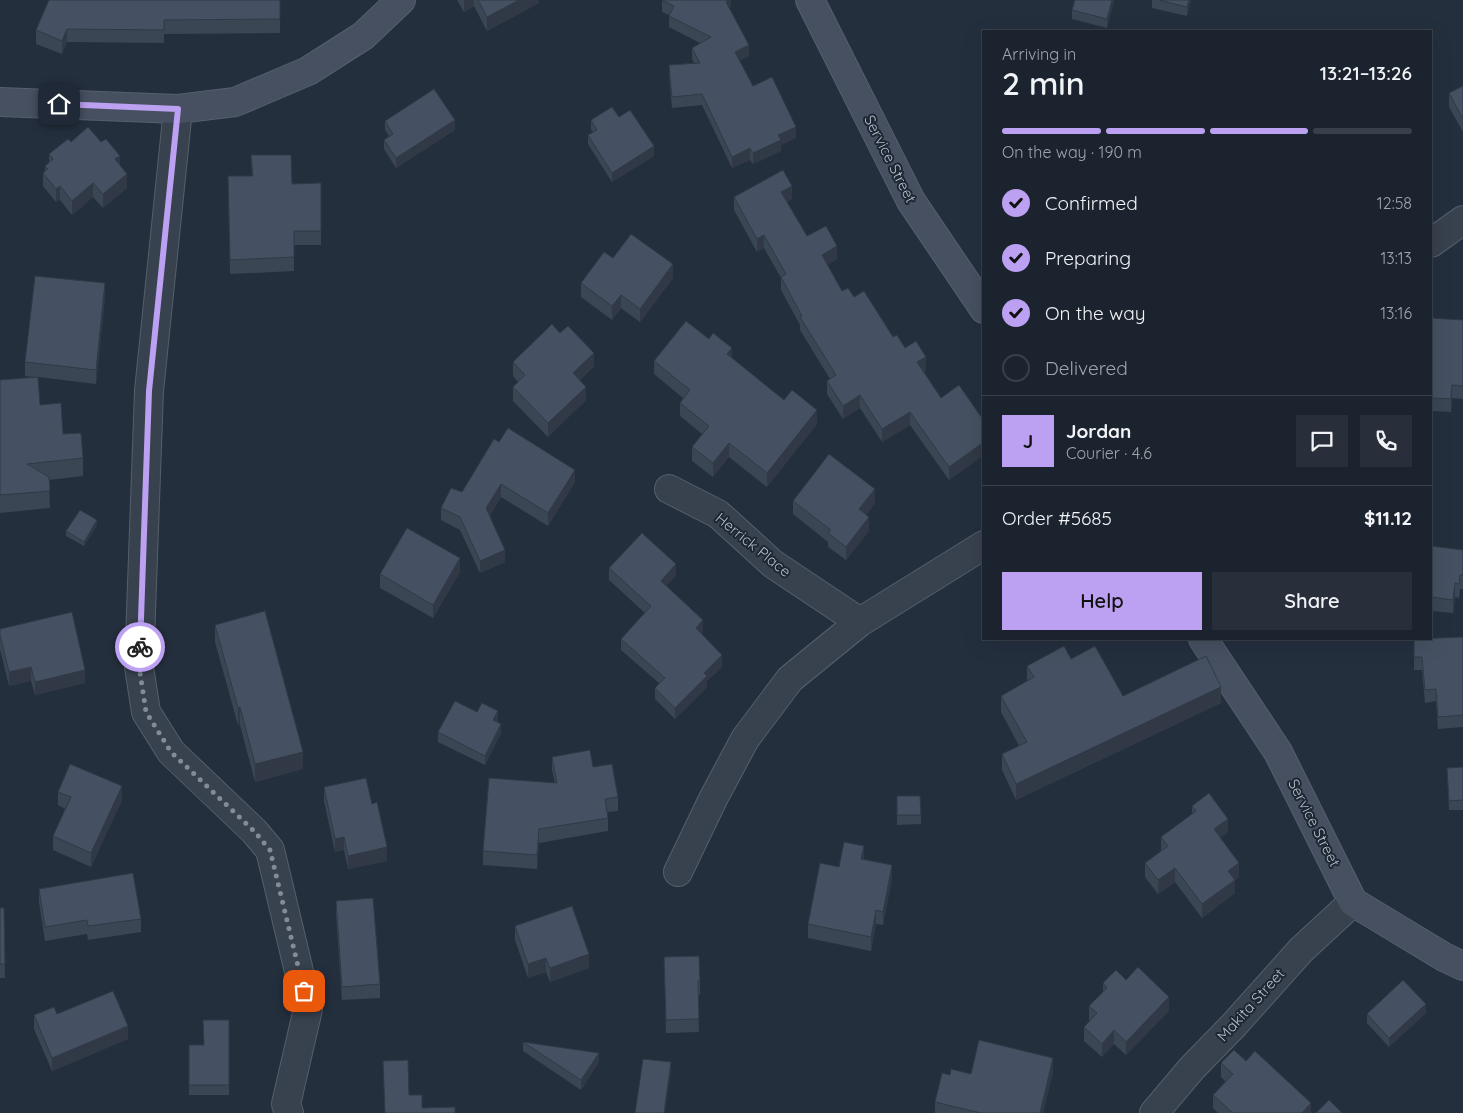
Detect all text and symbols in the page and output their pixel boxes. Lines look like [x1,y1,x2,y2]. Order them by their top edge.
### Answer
text: Arriving in [1002,44,1076,64]
text: 13:21–13:26 [1320,61,1412,85]
text: 2 min [1002,63,1085,103]
pin [38,83,80,125]
icon: home [45,90,73,118]
street label: Service Street [860,112,921,206]
text: On the way · 190 m [1002,142,1142,162]
icon: check [1002,189,1030,217]
text: Confirmed [1045,191,1138,215]
text: 12:58 [1377,193,1412,213]
icon: check [1002,244,1030,272]
text: Preparing [1045,246,1131,270]
text: 13:13 [1380,248,1412,268]
icon: check [1002,299,1030,327]
text: On the way [1045,301,1146,325]
text: 13:16 [1380,303,1412,323]
text: Delivered [1045,356,1128,380]
button: chat [1296,415,1348,467]
button: phone [1360,415,1412,467]
text: Jordan [1066,419,1131,443]
text: J [1023,429,1033,453]
text: Courier · 4.6 [1066,443,1152,463]
text: Order #5685 [1002,506,1112,530]
text: $11.12 [1364,506,1412,530]
street label: Herrick Place [712,508,795,581]
button: Help [1002,572,1202,630]
button: Share [1212,572,1412,630]
courier [115,622,165,672]
icon: bike [126,633,154,661]
street label: Service Street [1284,776,1345,870]
street label: Makita Street [1213,964,1288,1045]
pin [283,970,325,1012]
icon: bag [290,977,318,1005]

